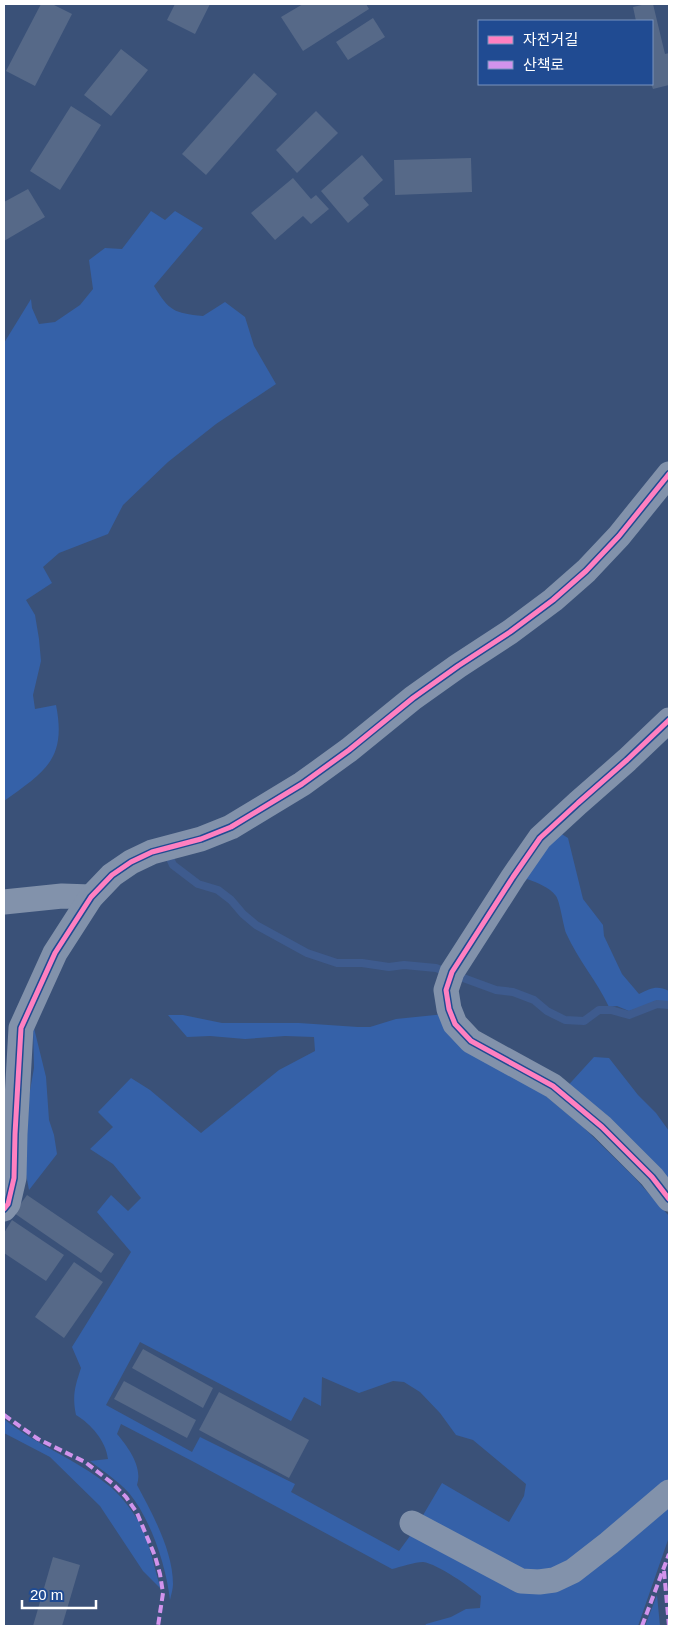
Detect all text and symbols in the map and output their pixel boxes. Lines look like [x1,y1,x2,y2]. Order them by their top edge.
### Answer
legend [478,20,653,85]
text: 자전거길 [523,31,578,48]
text: 산책로 [523,56,564,73]
scale bar [22,1578,96,1610]
text: 20 m [30,1586,63,1603]

